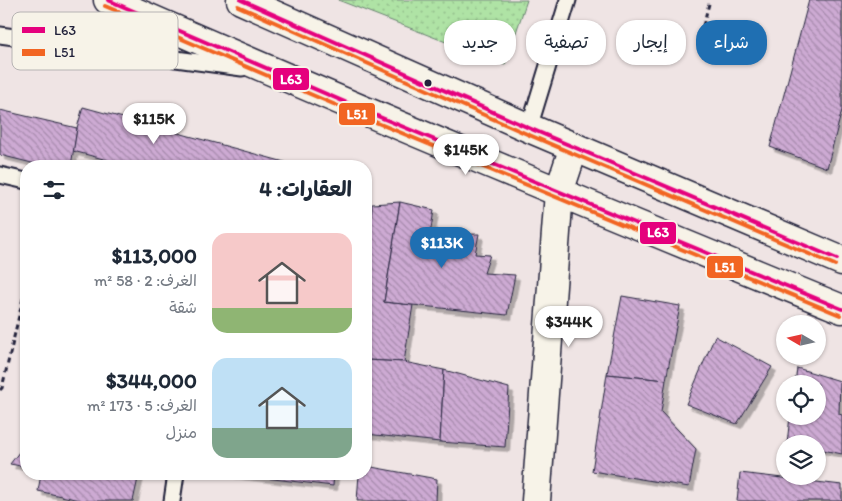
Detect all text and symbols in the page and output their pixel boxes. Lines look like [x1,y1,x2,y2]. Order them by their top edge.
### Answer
legend [12,12,178,70]
chip: جديد [444,20,516,65]
chip: تصفية [526,20,606,65]
chip: إيجار [616,20,686,65]
chip: شراء [696,20,767,65]
text: L63 [54,22,76,39]
text: L51 [54,44,75,61]
line badge: L63 [272,67,310,91]
text: L63 [280,71,302,88]
unlabelled marker [423,78,433,88]
pin: $115K [119,102,189,145]
line badge: L51 [338,102,376,126]
text: L51 [347,106,368,123]
text: $115K [133,109,175,128]
pin: $145K [431,134,501,176]
text: $145K [444,140,488,159]
icon: filters [40,176,68,204]
text: العقارات: 4 [259,176,352,201]
line badge: L63 [639,221,677,245]
text: L63 [647,224,669,241]
pin: $113K [407,226,477,269]
text: $113K [421,233,463,252]
text: $113,000 [112,243,197,268]
icon: home [252,253,312,313]
line badge: L51 [706,255,744,279]
text: L51 [715,259,736,276]
text: الغرف: 2 · 58 m² [94,271,197,290]
text: شقة [169,298,197,317]
pin: $344K [534,306,604,348]
text: $344K [546,312,592,331]
north arrow [776,315,826,365]
map controls [776,315,826,485]
text: $344,000 [106,368,197,393]
button: locate [776,375,826,425]
icon: home [252,378,312,438]
text: الغرف: 5 · 173 m² [87,396,197,415]
text: منزل [165,423,197,442]
button: layers [776,435,826,485]

